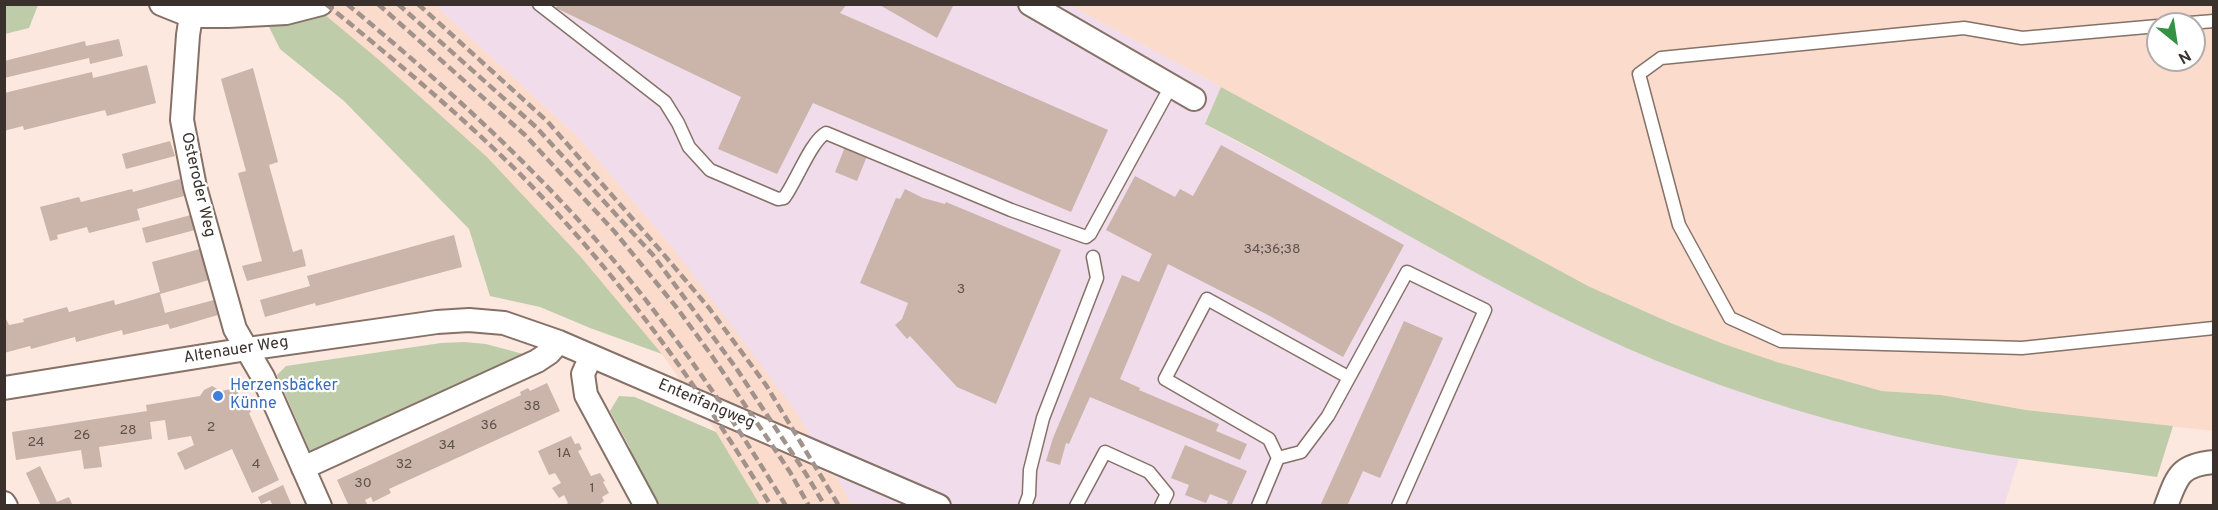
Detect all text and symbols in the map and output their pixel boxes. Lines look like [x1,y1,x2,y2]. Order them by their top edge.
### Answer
north arrow [2146,12,2206,72]
text: N [2174,44,2194,67]
street label: Osteroder Weg [176,131,218,239]
house number: 34;36;38 [1243,242,1301,258]
house number: 3 [957,282,965,298]
street label: Altenauer Weg [182,333,290,369]
street label: Entenfangweg [655,376,757,434]
place label: Herzensbäcker Künne [230,377,338,415]
marker: Herzensbäcker Künne [211,389,225,403]
house number: 38 [524,399,540,415]
house number: 36 [481,418,497,434]
house number: 2 [207,420,215,436]
house number: 28 [119,423,137,439]
house number: 26 [74,428,90,444]
house number: 24 [27,435,45,451]
house number: 34 [438,438,456,454]
house number: 1A [557,446,571,462]
house number: 4 [252,457,260,473]
house number: 32 [396,457,412,473]
house number: 30 [354,476,372,492]
house number: 1 [589,481,595,497]

